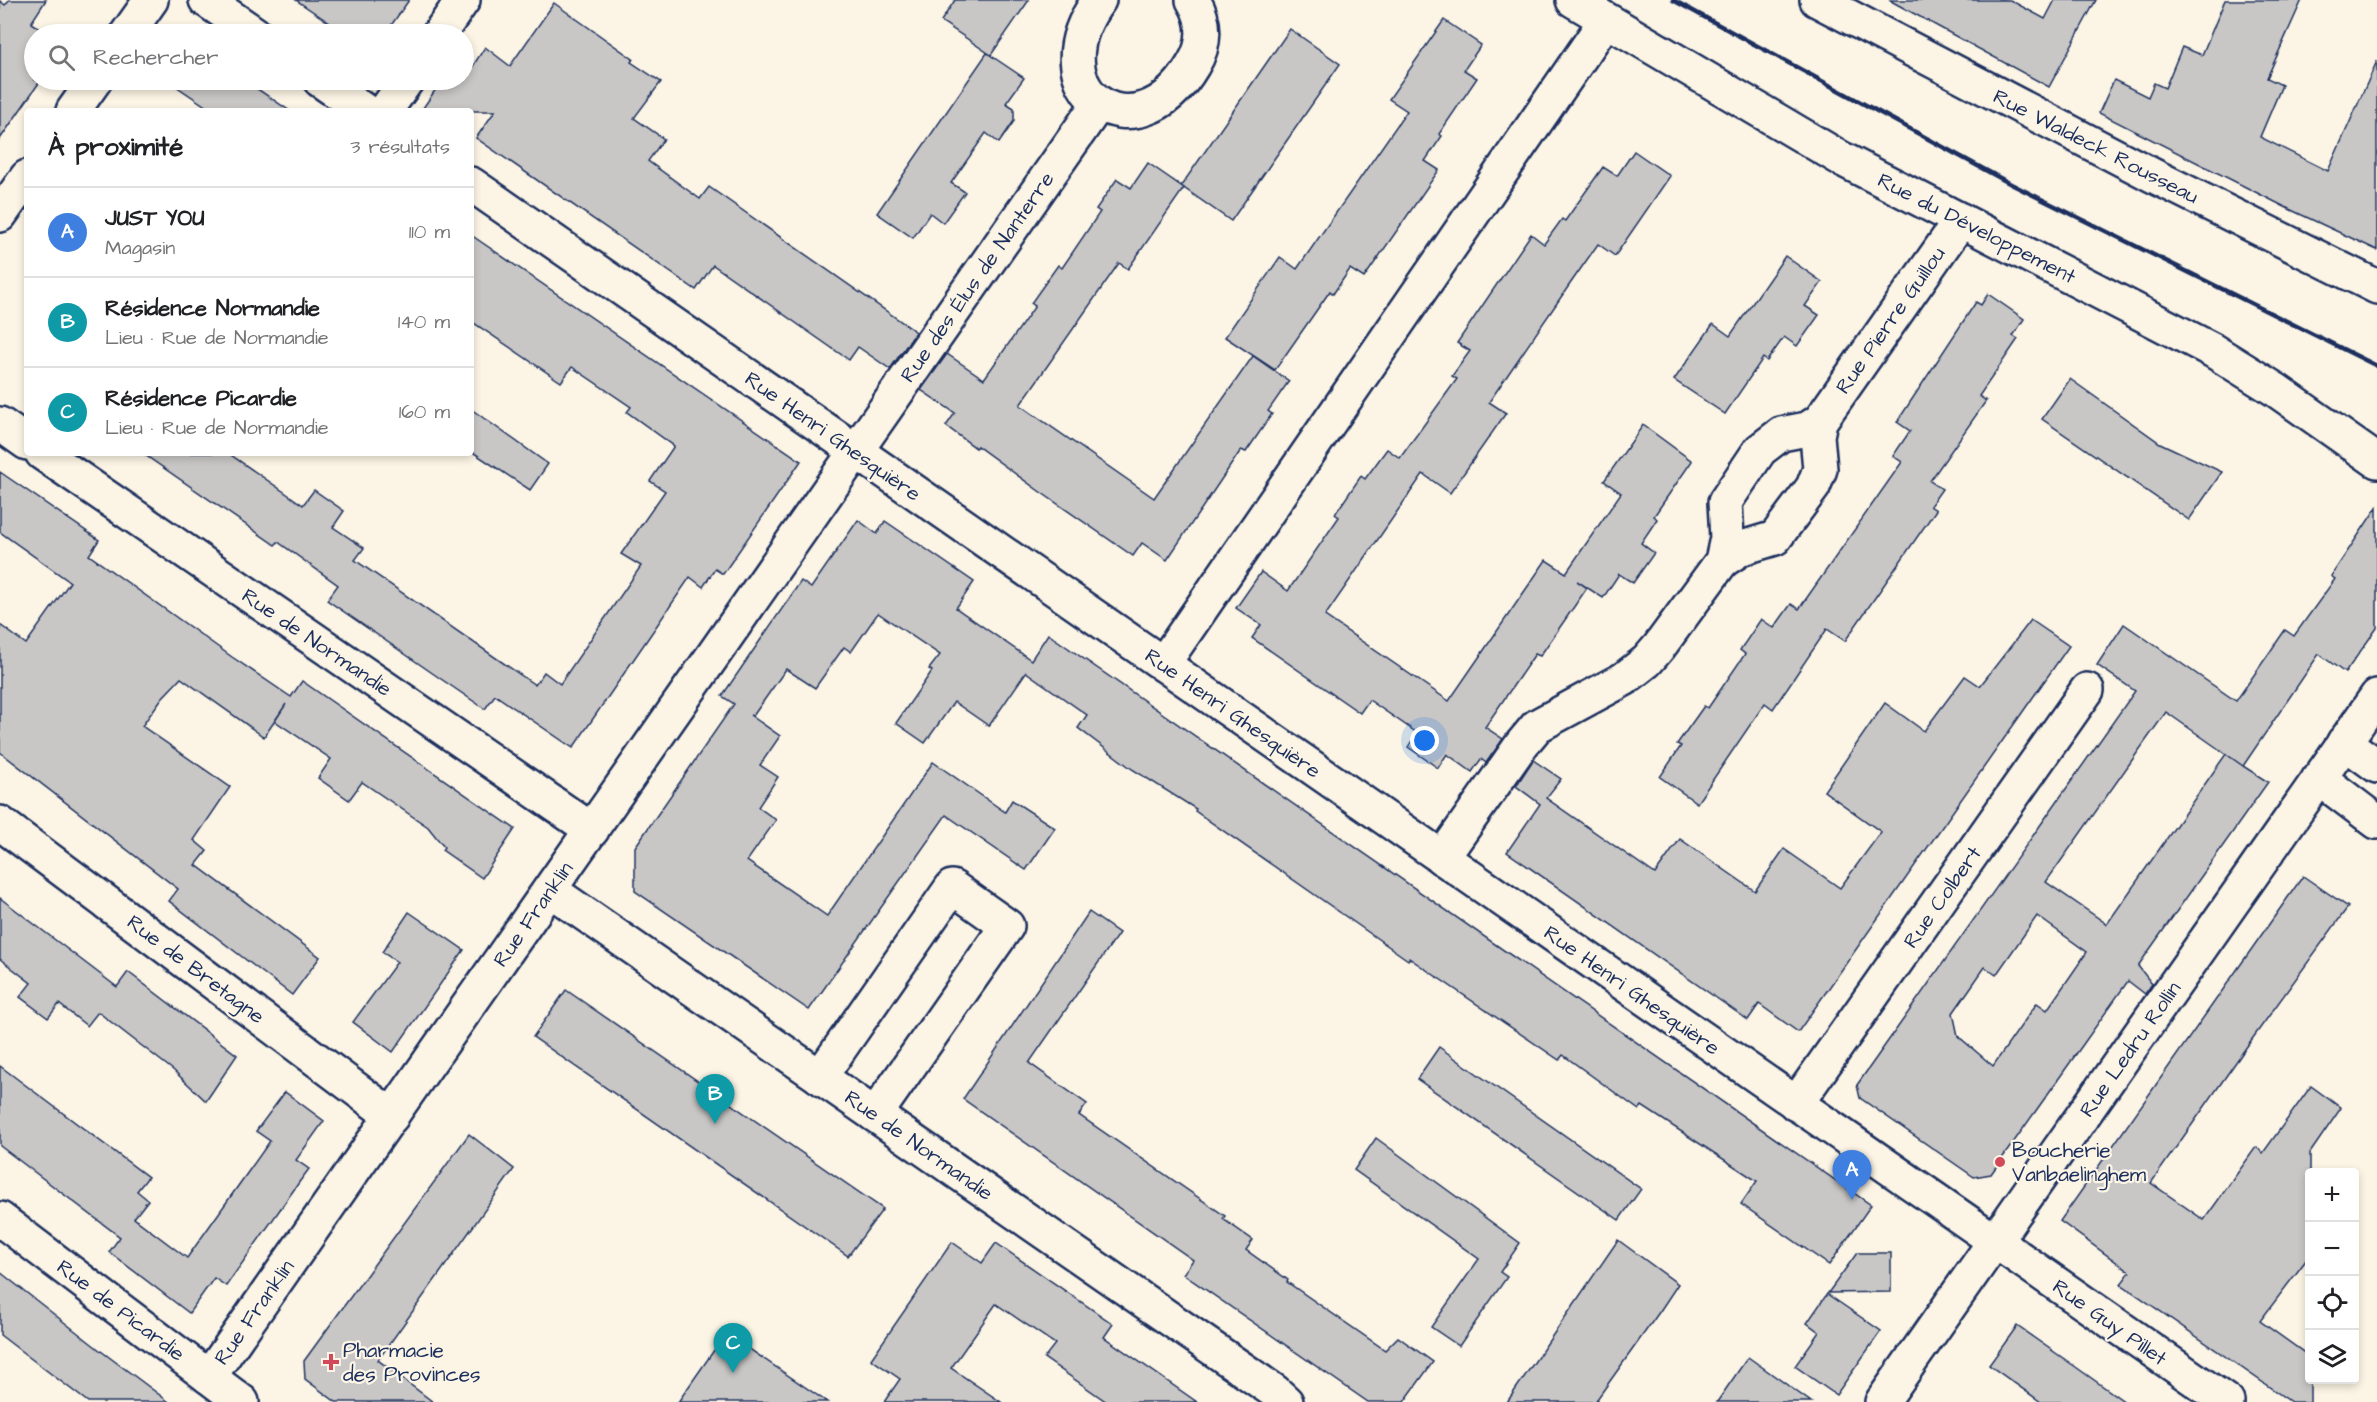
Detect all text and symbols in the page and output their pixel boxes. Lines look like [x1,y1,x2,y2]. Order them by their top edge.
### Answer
search box [24,24,474,90]
icon: search [45,41,78,74]
text: Rechercher [93,42,218,73]
street label: Rue Waldeck Rousseau [1988,82,2204,211]
text: À proximité [48,129,183,165]
text: 3 résultats [350,133,450,161]
street label: Rue des Élus de Nanterre [894,166,1061,388]
street label: Rue du Développement [1872,166,2081,292]
text: JUST YOU [105,203,205,234]
text: A [61,218,74,246]
text: 110 m [409,218,450,246]
text: Magasin [105,234,175,262]
street label: Rue Pierre Guillou [1829,241,1952,400]
text: Résidence Normandie [105,293,320,324]
text: B [60,308,75,336]
text: 140 m [398,308,450,336]
text: Lieu · Rue de Normandie [105,324,329,352]
street label: Rue Henri Ghesquière [739,365,927,508]
text: Résidence Picardie [105,383,297,414]
text: C [60,398,75,426]
text: 160 m [399,398,450,426]
text: Lieu · Rue de Normandie [105,414,329,442]
street label: Rue de Normandie [236,581,398,703]
street label: Rue Henri Ghesquière [1139,642,1327,785]
your location [1410,726,1439,755]
street label: Rue Colbert [1897,840,1989,954]
street label: Rue Franklin [486,856,580,973]
street label: Rue de Bretagne [120,908,271,1032]
street label: Rue Henri Ghesquière [1538,919,1726,1062]
street label: Rue Ledru Rollin [2073,976,2188,1123]
pin: B [696,1074,734,1124]
street label: Rue de Normandie [839,1083,999,1208]
place label: Boucherie Vanbaelinghem [2012,1136,2147,1191]
pin: A [1832,1150,1872,1200]
marker: Boucherie Vanbaelinghem [1993,1155,2007,1169]
map controls [2305,1168,2359,1384]
button: + [2305,1168,2359,1222]
button: − [2305,1222,2359,1276]
street label: Rue de Picardie [51,1253,191,1368]
street label: Rue Franklin [207,1254,301,1371]
street label: Rue Guy Pillet [2046,1272,2173,1375]
button: locate [2305,1276,2359,1330]
pin: C [714,1324,752,1373]
button: layers [2305,1330,2359,1384]
place label: Pharmacie des Provinces [343,1336,481,1389]
marker: Pharmacie des Provinces [324,1355,338,1369]

